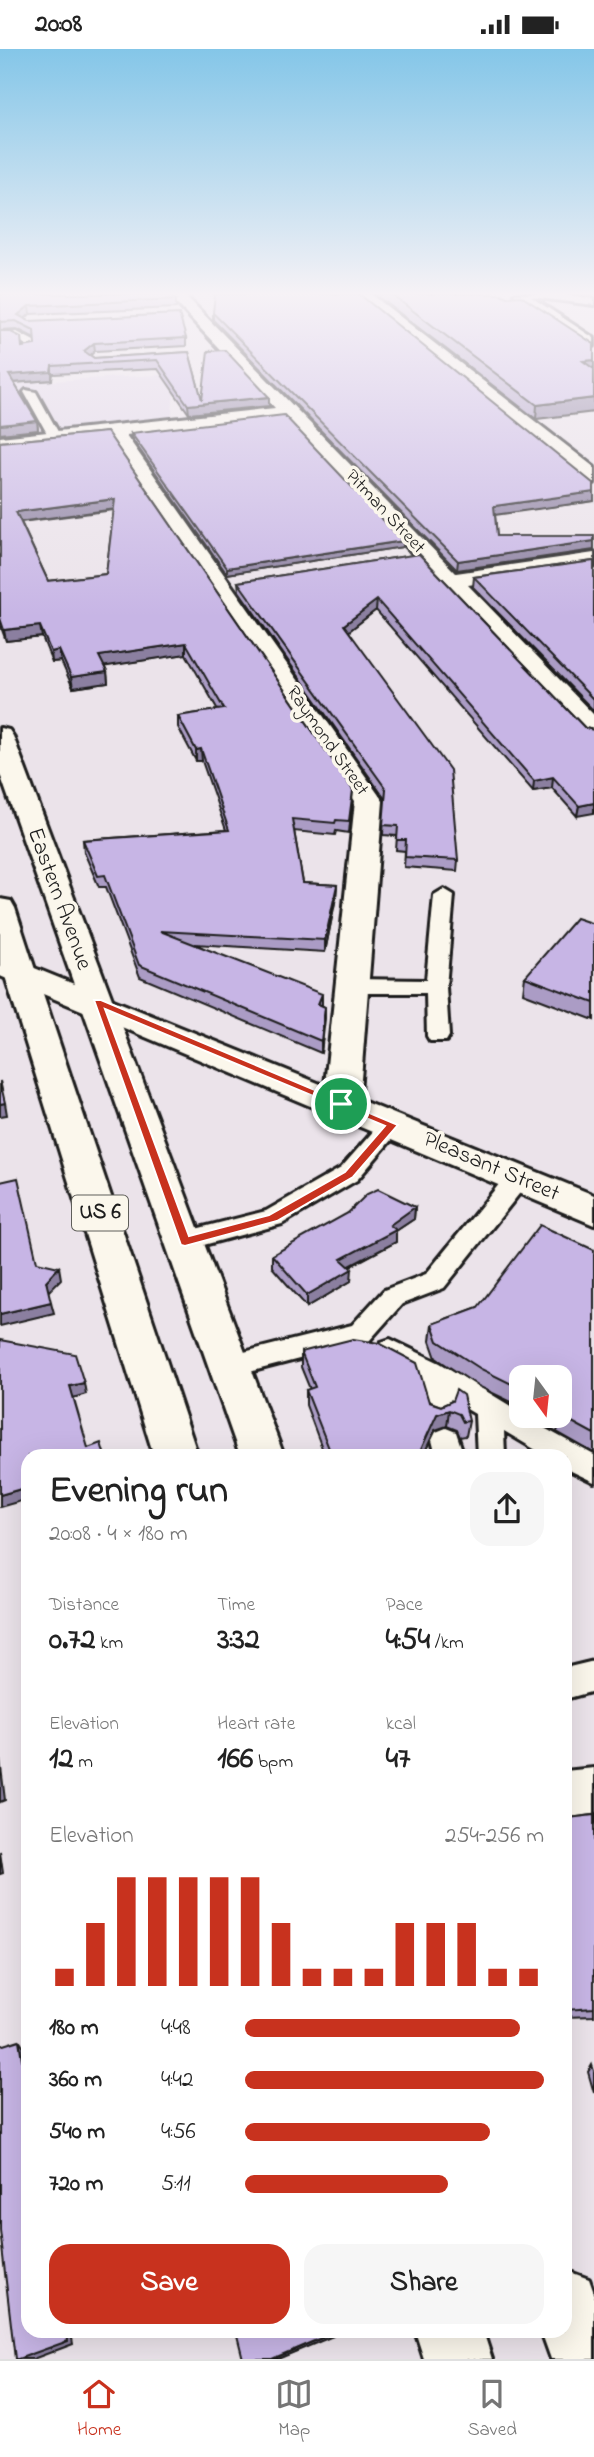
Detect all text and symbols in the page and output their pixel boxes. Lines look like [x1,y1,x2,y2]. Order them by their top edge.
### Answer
text: 20:08 [35,6,82,44]
street label: Pitman Street [339,464,432,561]
street label: Raymond Street [278,681,375,803]
street label: Eastern Avenue [18,823,100,975]
pin [311,1074,371,1134]
icon: arrive [322,1085,360,1123]
street label: Pleasant Street [418,1123,565,1211]
road number: US 6 [72,1195,128,1231]
north arrow [509,1365,572,1428]
map controls [509,1365,572,1428]
text: Evening run [49,1464,228,1520]
button: share [470,1472,544,1546]
text: 20:08 · 4 × 180 m [49,1518,188,1551]
text: Distance [49,1592,119,1619]
text: Time [217,1592,255,1619]
text: Pace [386,1592,423,1619]
text: 0.72 [49,1619,95,1663]
text: 3:32 [217,1619,260,1663]
text: 4:54 [386,1619,430,1663]
text: km [95,1630,123,1657]
text: /km [430,1630,464,1657]
text: Elevation [49,1711,119,1738]
text: Heart rate [217,1711,295,1738]
text: kcal [386,1711,416,1738]
text: 12 [49,1738,73,1782]
text: 166 [217,1738,253,1782]
text: 47 [386,1738,410,1782]
text: m [73,1749,93,1776]
text: bpm [253,1749,293,1776]
text: Elevation [49,1820,134,1853]
text: 254–256 m [445,1820,544,1853]
text: 180 m [49,2012,98,2045]
text: 4:48 [161,2012,191,2045]
text: 360 m [49,2064,102,2097]
text: 4:42 [161,2064,193,2097]
text: 540 m [49,2116,105,2149]
text: 4:56 [161,2116,196,2149]
text: 720 m [49,2168,103,2201]
text: 5:11 [161,2168,191,2201]
button: Save [49,2244,290,2324]
button: Share [304,2244,544,2324]
tab: Home [77,2375,121,2444]
tab: Map [275,2375,313,2444]
tab: Saved [467,2375,517,2444]

